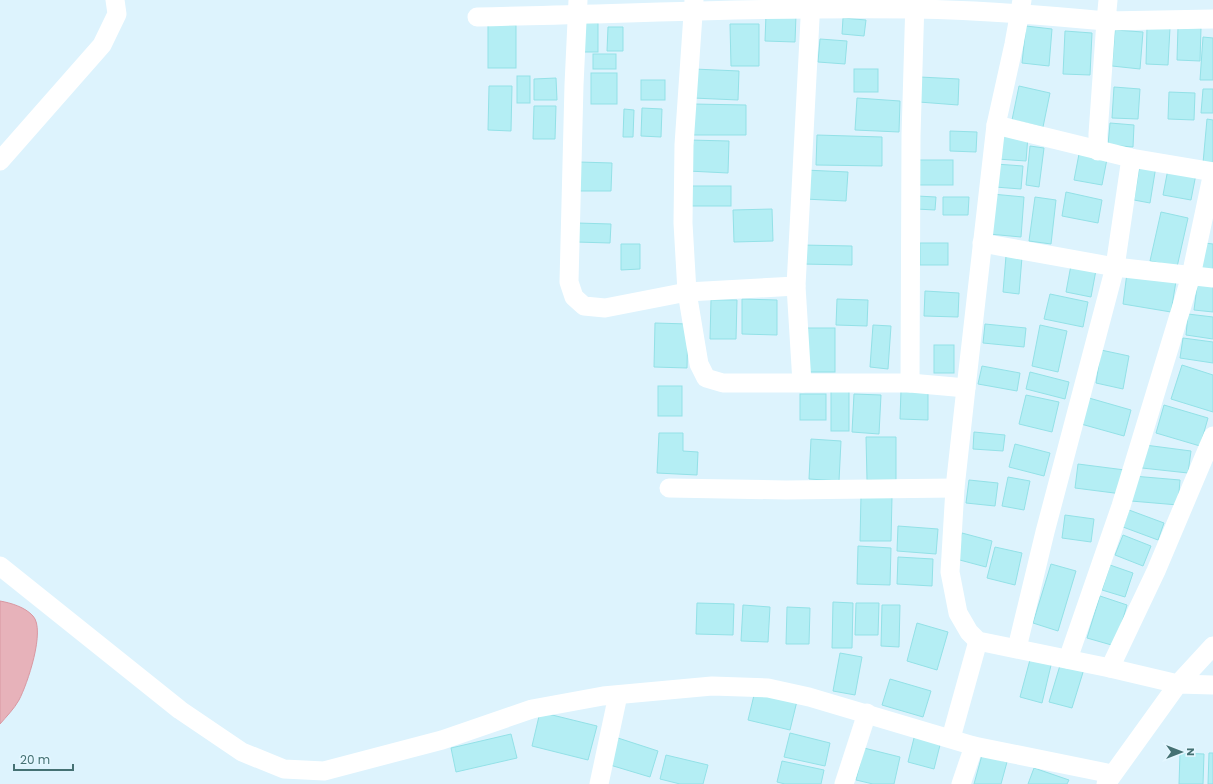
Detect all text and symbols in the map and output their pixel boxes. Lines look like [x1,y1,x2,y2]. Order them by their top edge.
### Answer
north arrow [1161,732,1201,772]
scale bar [14,746,73,772]
text: N [1183,748,1199,756]
text: 20 m [20,751,50,768]

